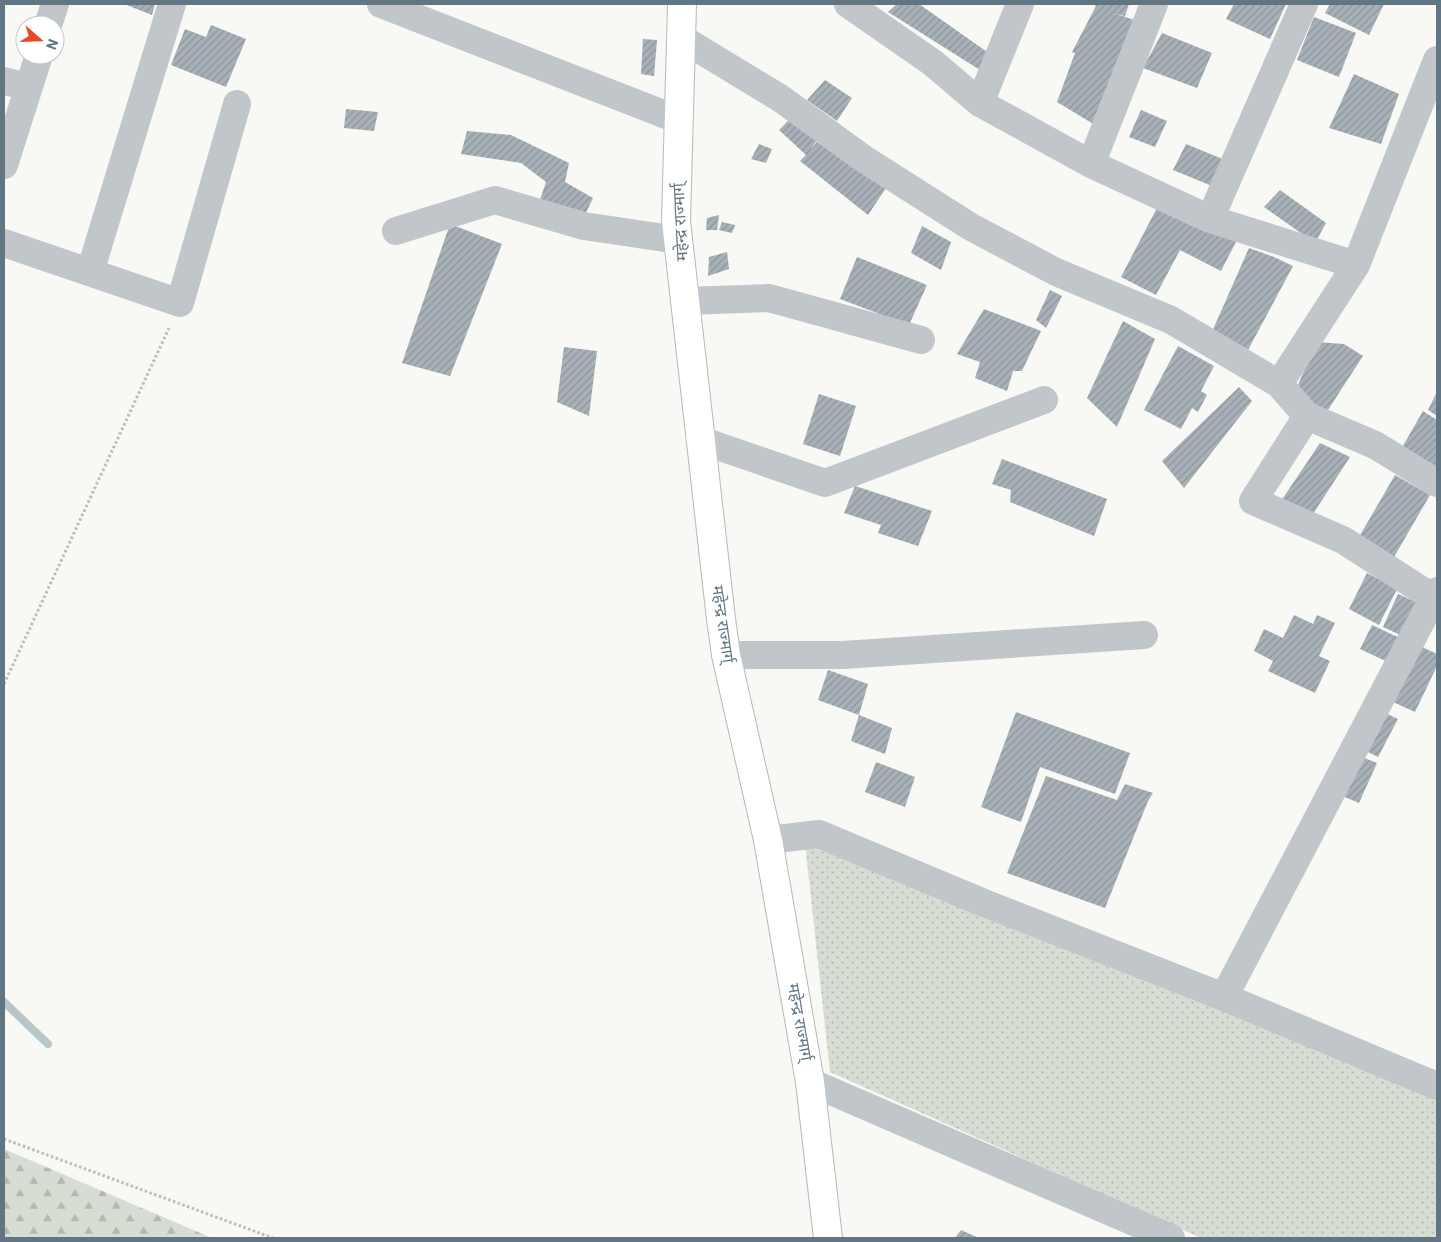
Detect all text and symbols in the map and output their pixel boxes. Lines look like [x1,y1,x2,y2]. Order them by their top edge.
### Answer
north arrow [15,15,65,65]
text: N [43,37,61,52]
street label: महेन्द्र राज्मार्ग् [668,179,693,261]
street label: महेन्द्र राज्मार्ग् [707,584,738,667]
street label: महेन्द्र राज्मार्ग् [783,982,817,1065]

